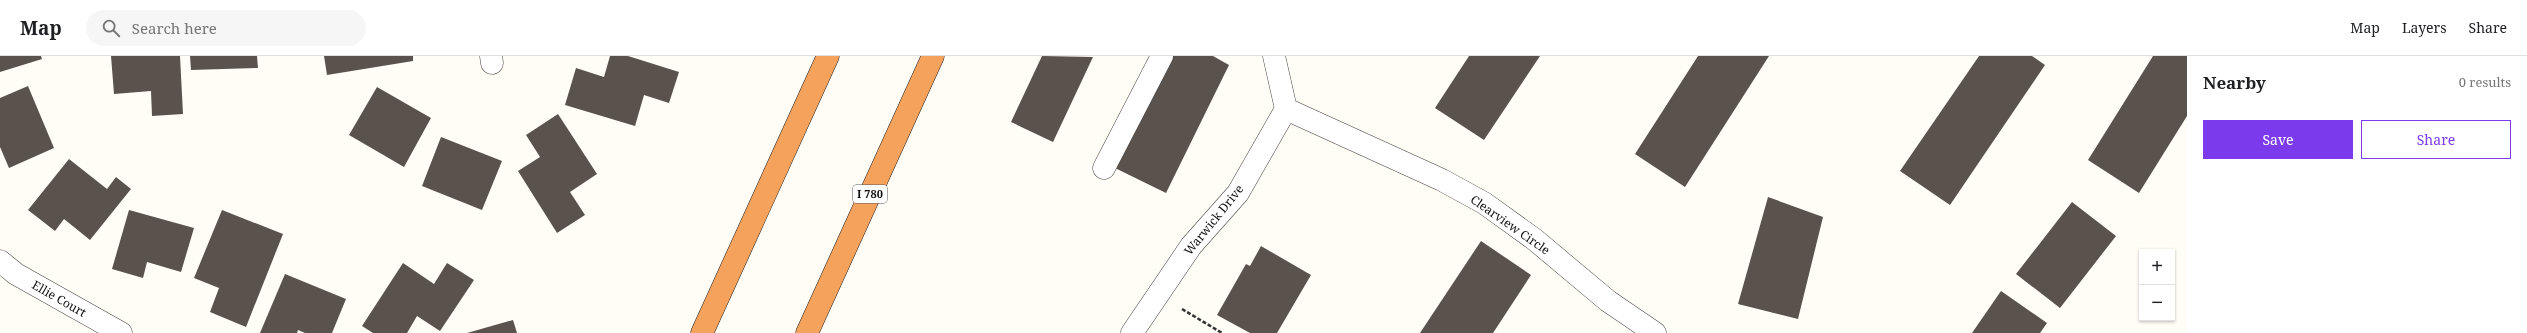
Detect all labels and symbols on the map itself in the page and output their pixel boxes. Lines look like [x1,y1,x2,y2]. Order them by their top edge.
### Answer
street label: Warwick Drive [1180,181,1247,258]
road number: I 780 [853,185,887,203]
street label: Clearview Circle [1467,191,1553,258]
street label: Ellie Court [29,276,90,321]

